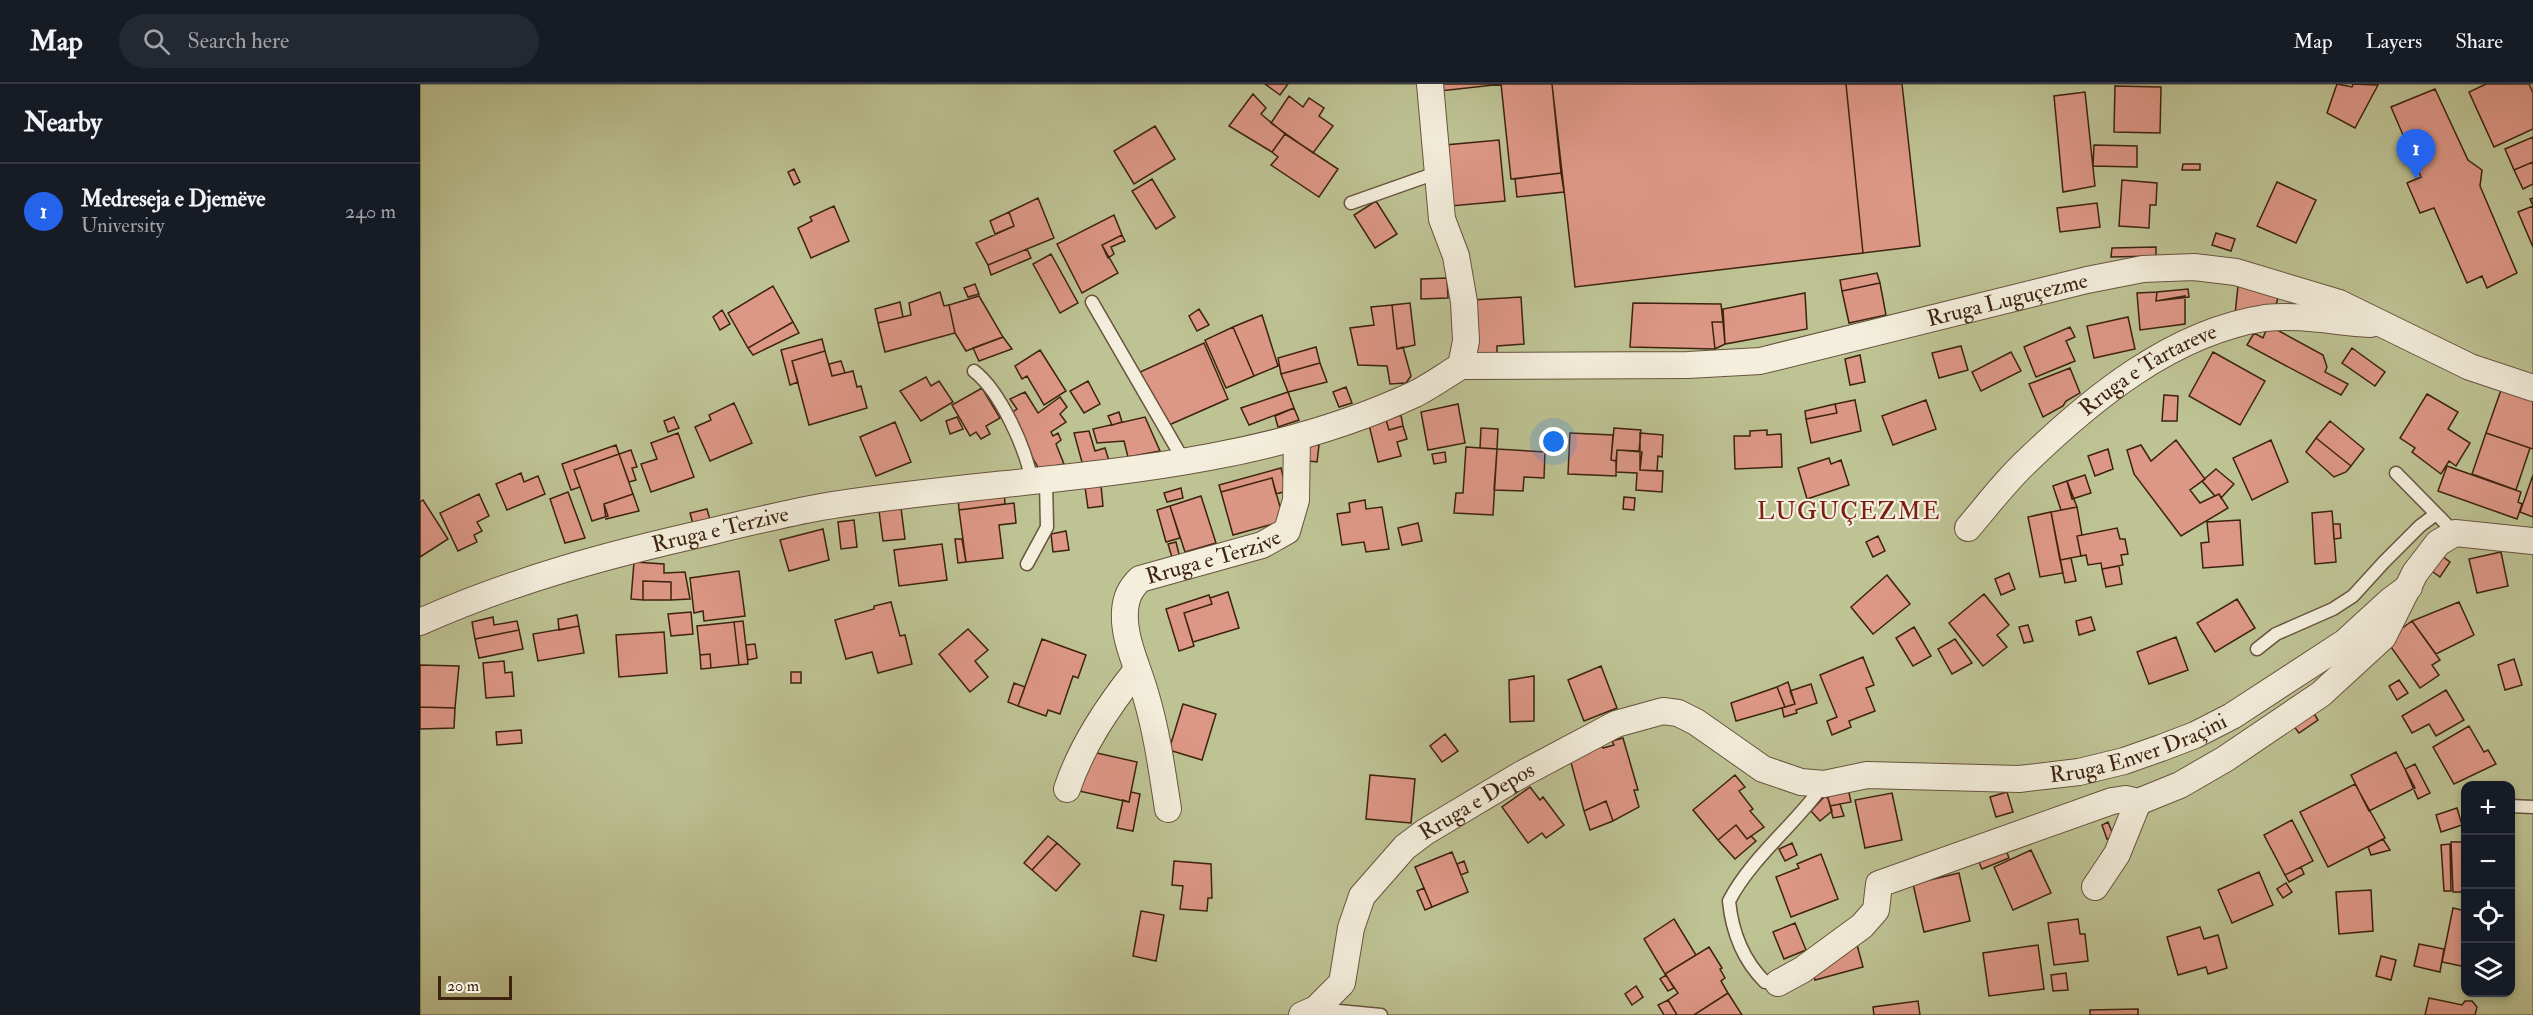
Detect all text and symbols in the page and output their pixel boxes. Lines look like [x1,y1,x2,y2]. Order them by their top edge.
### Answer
search box [119,14,539,68]
text: Map [30,24,83,59]
icon: search [140,25,173,58]
text: Search here [188,27,289,55]
text: Map [2293,28,2333,55]
text: Layers [2366,28,2422,55]
text: Share [2455,28,2503,55]
text: Nearby [24,107,102,139]
pin: 1 [2396,130,2436,179]
text: Medreseja e Djemëve [81,185,266,213]
text: 1 [40,199,47,224]
text: 240 m [345,199,396,224]
text: University [81,213,164,238]
street label: Rruga Luguçezme [1924,266,2091,333]
street label: Rruga e Tartareve [2073,317,2221,422]
your location [1539,427,1568,456]
district label: LUGUÇEZME [1757,496,1941,527]
street label: Rruga e Terzive [649,500,791,559]
street label: Rruga e Terzive [1143,523,1286,591]
street label: Rruga Enver Draçini [2048,707,2232,789]
street label: Rruga e Depos [1414,756,1539,846]
map controls [2461,781,2515,997]
button: + [2461,781,2515,835]
button: − [2461,835,2515,889]
button: locate [2461,889,2515,943]
button: layers [2461,943,2515,997]
scale bar [438,973,512,1000]
text: 20 m [447,976,479,996]

